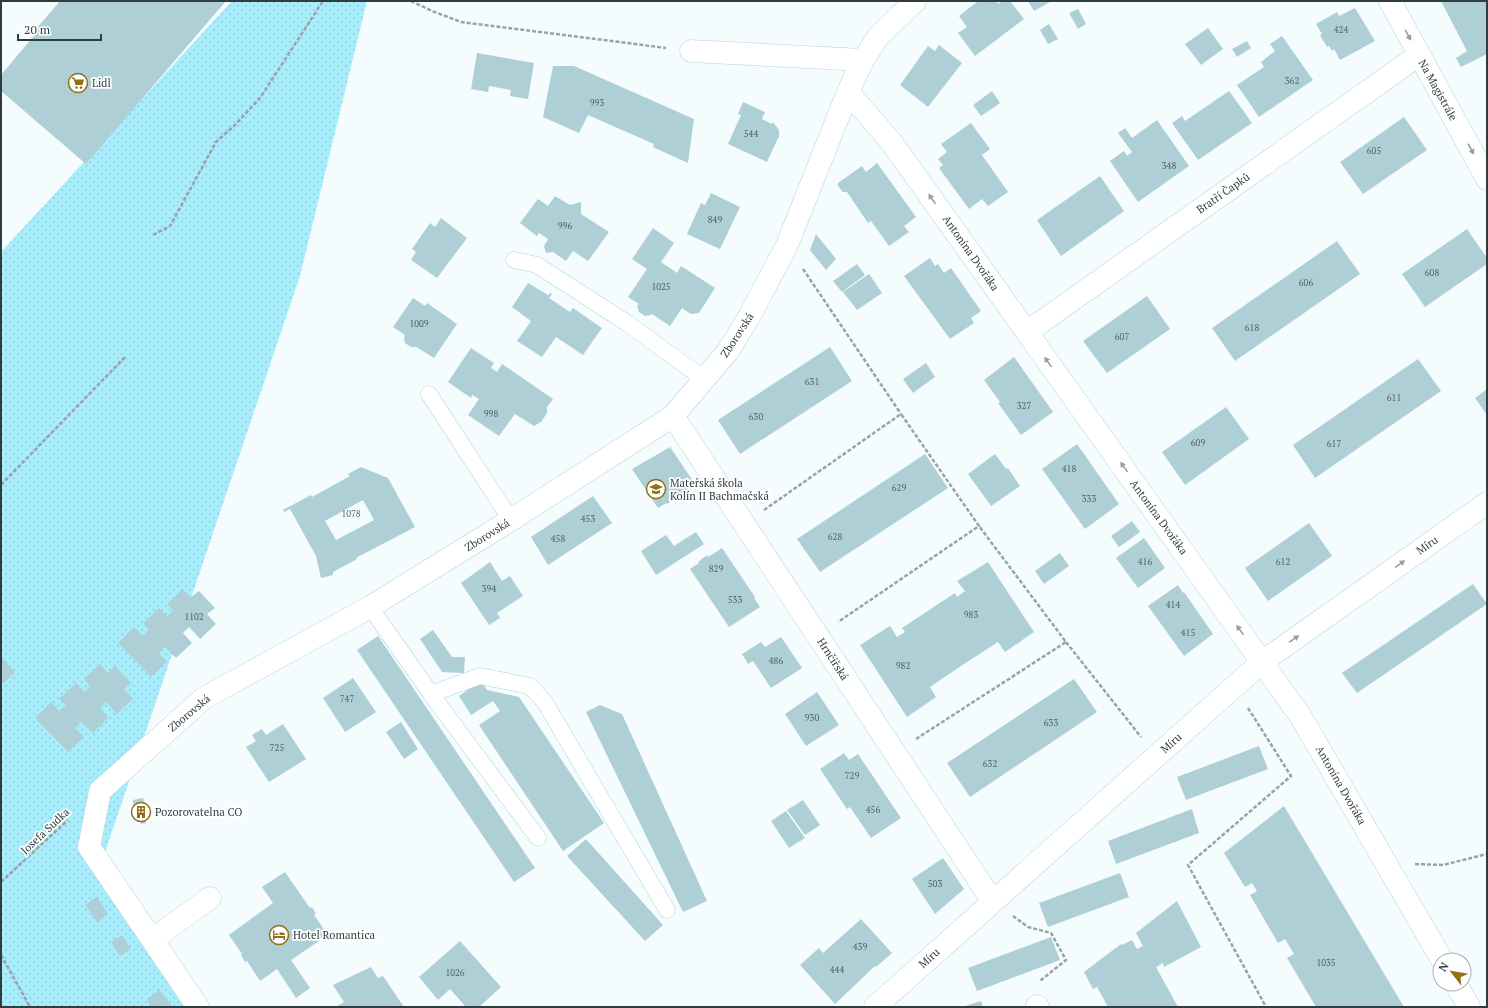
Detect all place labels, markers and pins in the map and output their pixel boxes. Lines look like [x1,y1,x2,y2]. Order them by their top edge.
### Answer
supermarket icon: Lidl [67,72,89,94]
place label: Lidl [92,76,111,90]
place label: Mateřská škola Kolín II Bachmačská [670,476,769,503]
school or university icon: Mateřská škola Kolín II Bachmačská [645,478,667,500]
building icon: Pozorovatelna CO [130,801,152,823]
place label: Pozorovatelna CO [155,805,242,819]
hotel icon: Hotel Romantica [268,924,290,946]
place label: Hotel Romantica [293,928,376,942]

